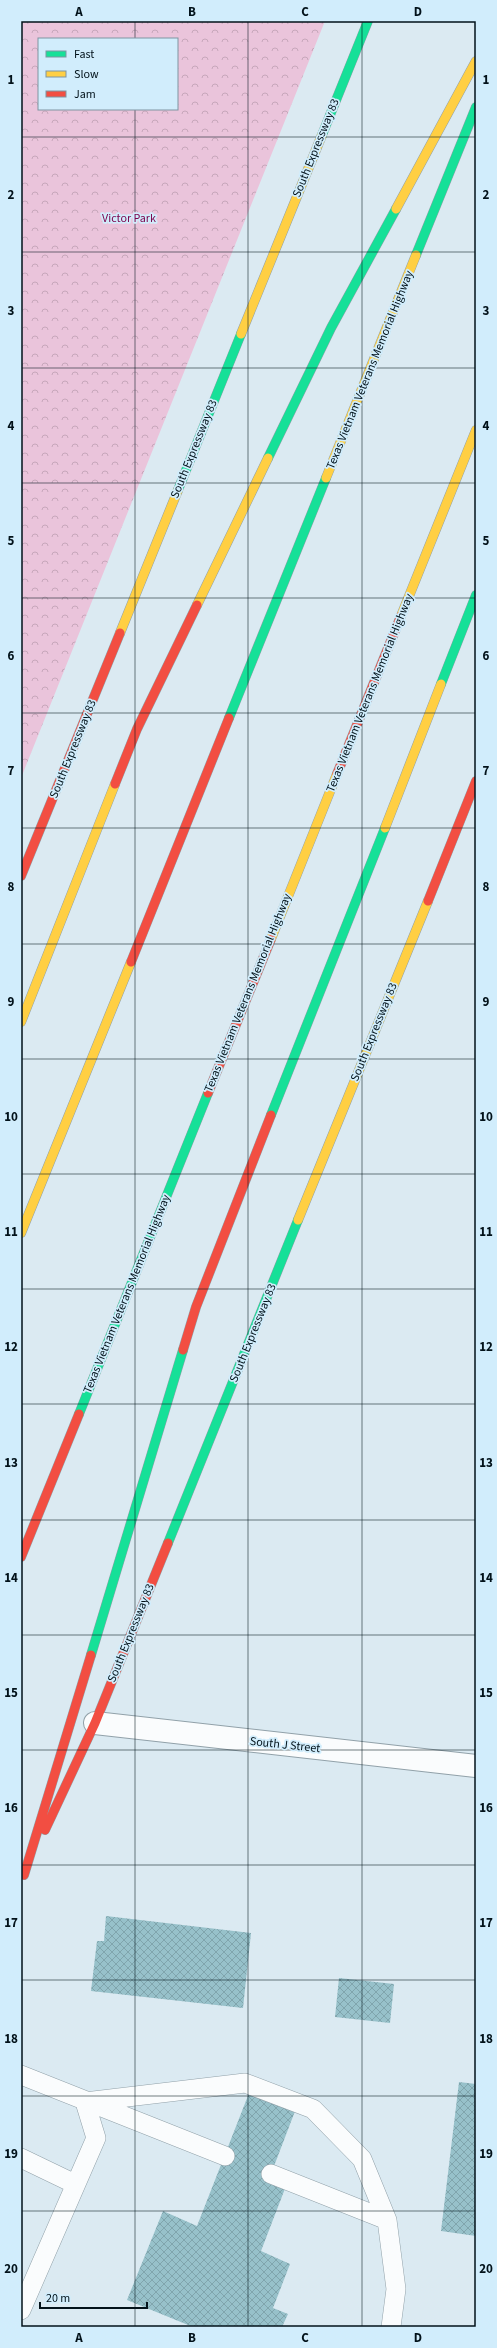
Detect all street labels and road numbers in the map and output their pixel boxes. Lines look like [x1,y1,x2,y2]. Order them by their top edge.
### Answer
street label: South Expressway 83 [288,96,344,200]
street label: Texas Vietnam Veterans Memorial Highway [322,268,418,472]
street label: South Expressway 83 [166,397,222,501]
street label: Texas Vietnam Veterans Memorial Highway [322,591,418,795]
street label: South Expressway 83 [45,697,101,801]
street label: Texas Vietnam Veterans Memorial Highway [200,891,296,1095]
street label: South Expressway 83 [346,980,402,1084]
street label: Texas Vietnam Veterans Memorial Highway [79,1192,175,1396]
street label: South Expressway 83 [225,1281,281,1385]
street label: South Expressway 83 [103,1581,159,1685]
street label: South J Street [249,1733,321,1757]

